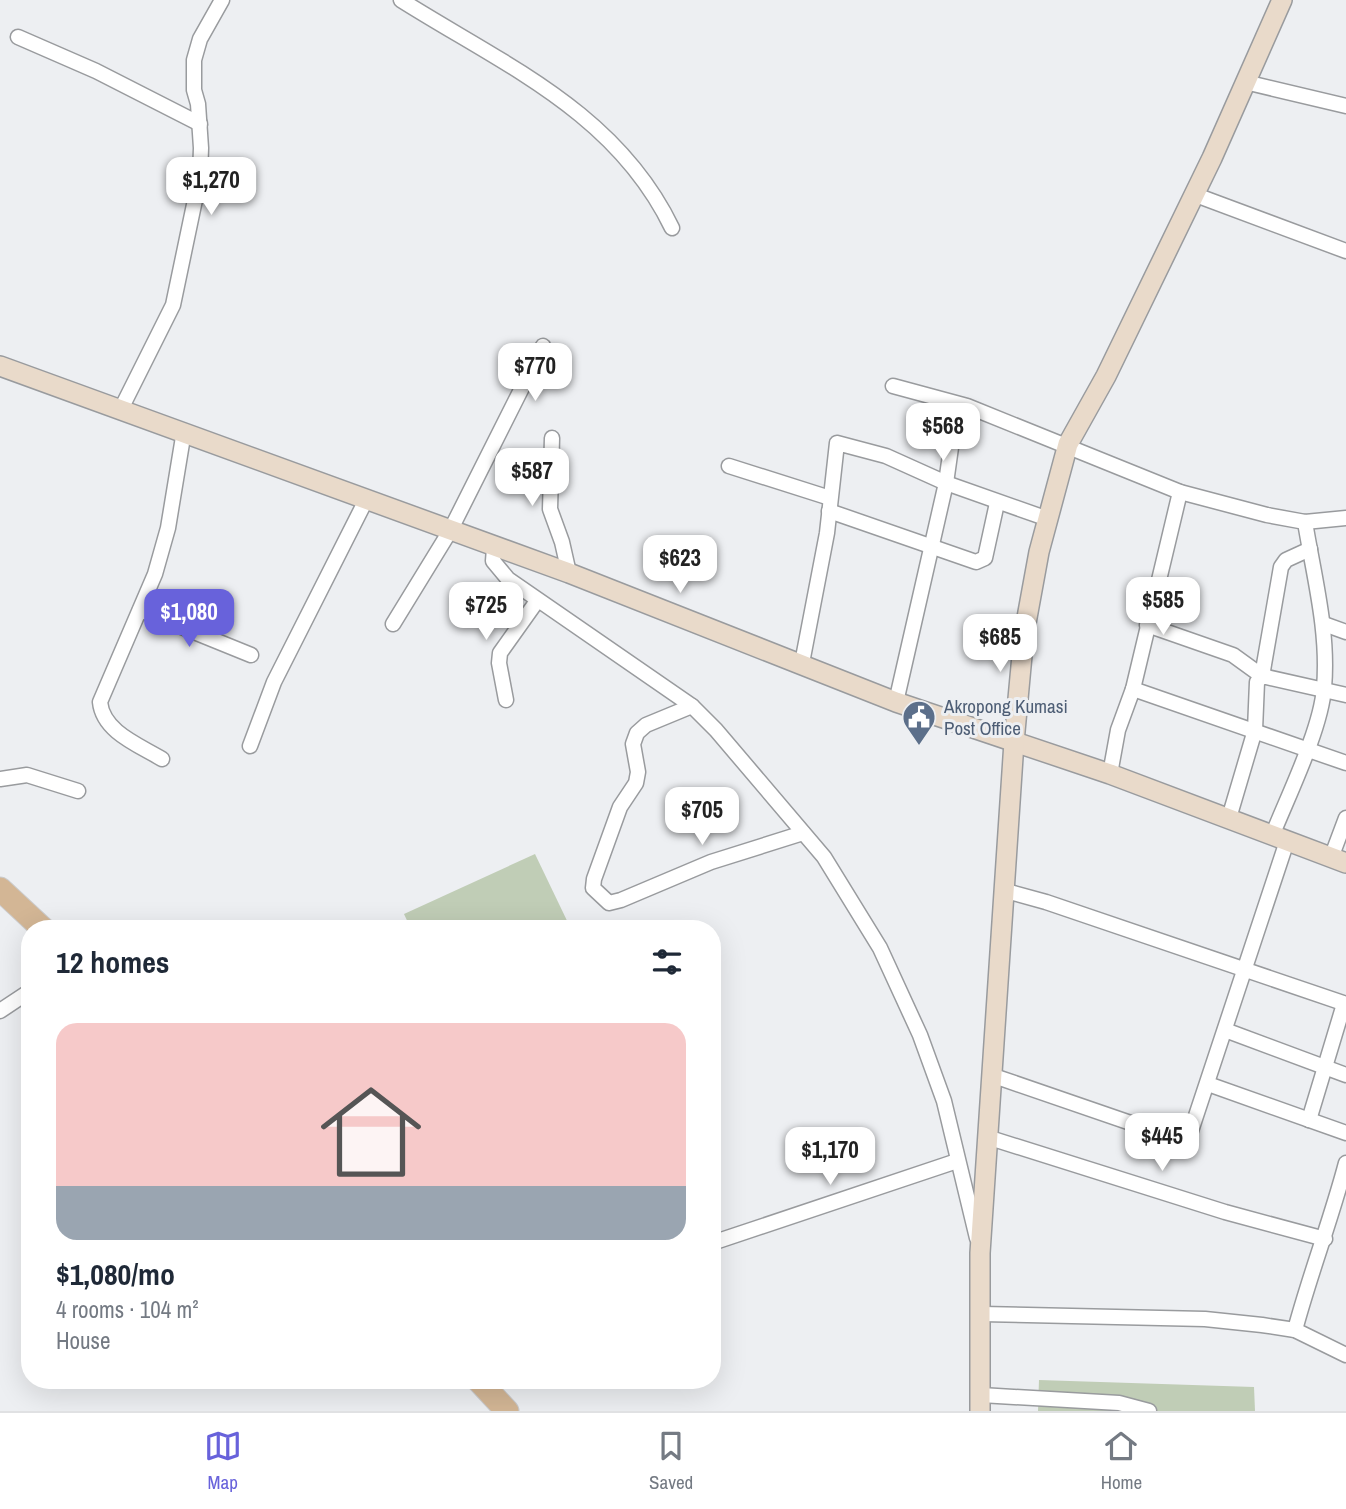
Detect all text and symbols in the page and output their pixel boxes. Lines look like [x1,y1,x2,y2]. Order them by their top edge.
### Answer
pin: $1,270 [154,158,268,217]
text: $1,270 [182,164,240,195]
pin: $770 [494,344,576,403]
text: $770 [514,350,556,381]
pin: $568 [902,404,984,463]
text: $568 [922,410,964,441]
pin: $587 [491,448,573,508]
text: $587 [511,455,553,486]
pin: $623 [639,536,721,595]
text: $623 [659,542,701,573]
pin: $585 [1122,578,1204,637]
pin: $725 [445,582,527,642]
text: $585 [1142,584,1184,615]
text: $725 [465,589,507,620]
pin: $1,080 [132,590,246,649]
text: $1,080 [160,596,218,627]
pin: $685 [959,614,1041,674]
text: $685 [979,621,1021,652]
place label: Akropong Kumasi Post Office [943,693,1068,741]
public building icon: Akropong Kumasi Post Office [900,698,938,747]
pin: $705 [661,788,743,847]
text: $705 [681,794,723,825]
text: 12 homes [56,942,170,982]
icon: filters [648,943,686,981]
icon: home [308,1069,434,1195]
pin: $445 [1121,1114,1203,1173]
text: $445 [1141,1120,1183,1151]
pin: $1,170 [773,1128,887,1187]
text: $1,170 [801,1134,859,1165]
text: $1,080/mo [56,1254,175,1294]
text: 4 rooms · 104 m² [56,1294,199,1325]
text: House [56,1325,111,1356]
tab: Map [204,1427,242,1495]
tab: Saved [649,1427,693,1495]
tab: Home [1101,1427,1142,1495]

